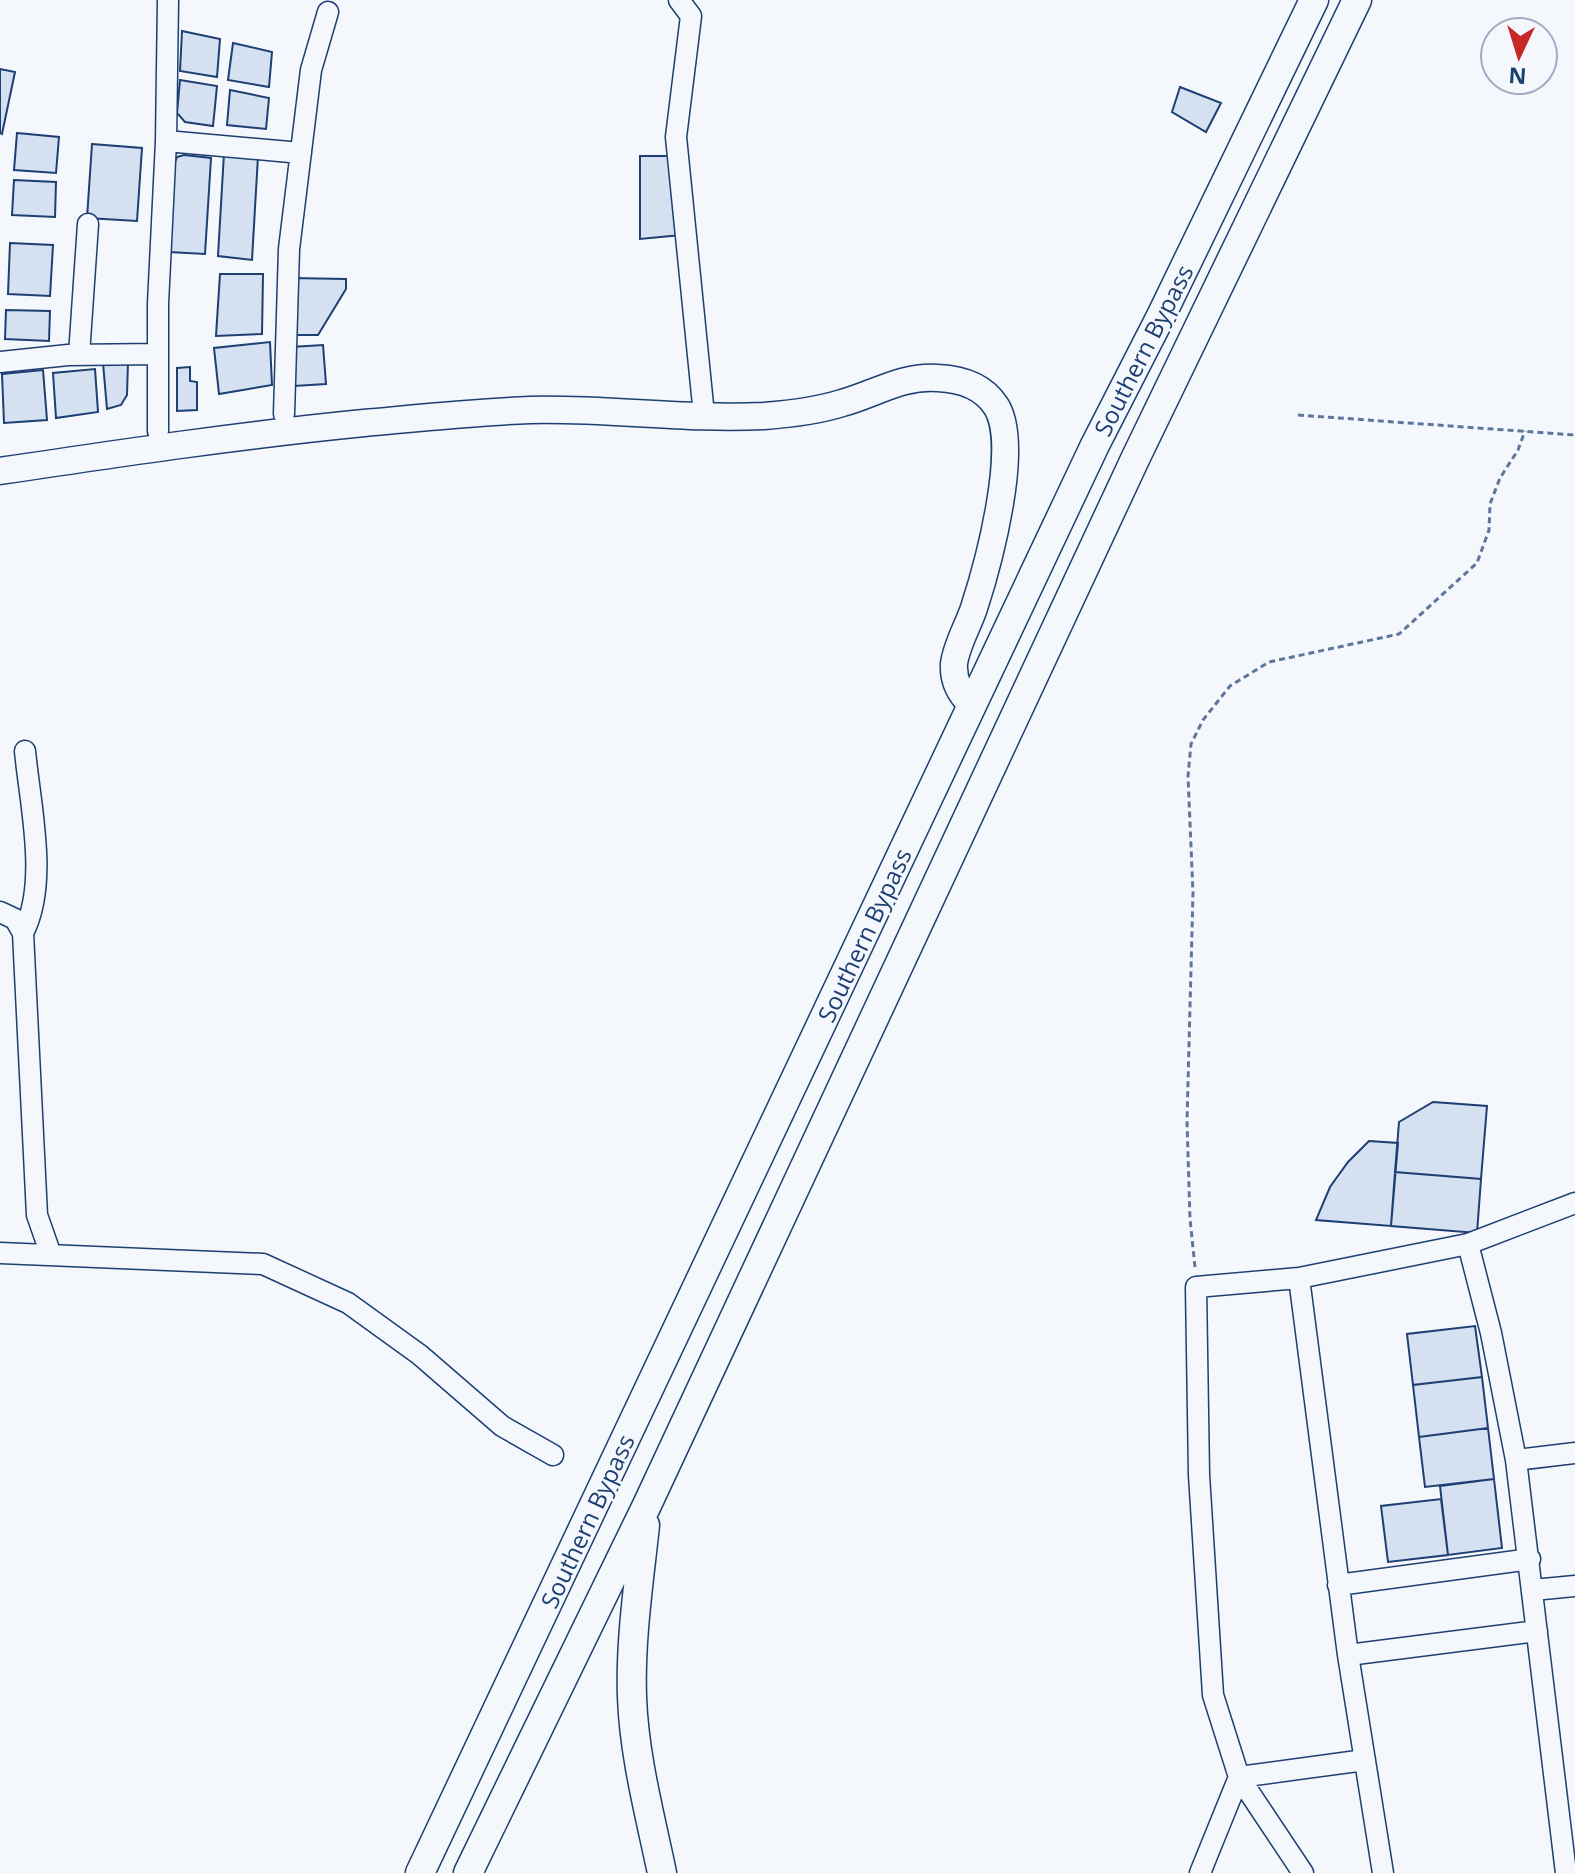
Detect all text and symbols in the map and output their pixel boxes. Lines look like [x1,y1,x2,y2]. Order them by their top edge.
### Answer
north arrow [1479,16,1559,96]
text: N [1508,61,1528,93]
street label: Southern Bypass [1086,259,1200,441]
street label: Southern Bypass [809,843,919,1027]
street label: Southern Bypass [532,1429,642,1613]

